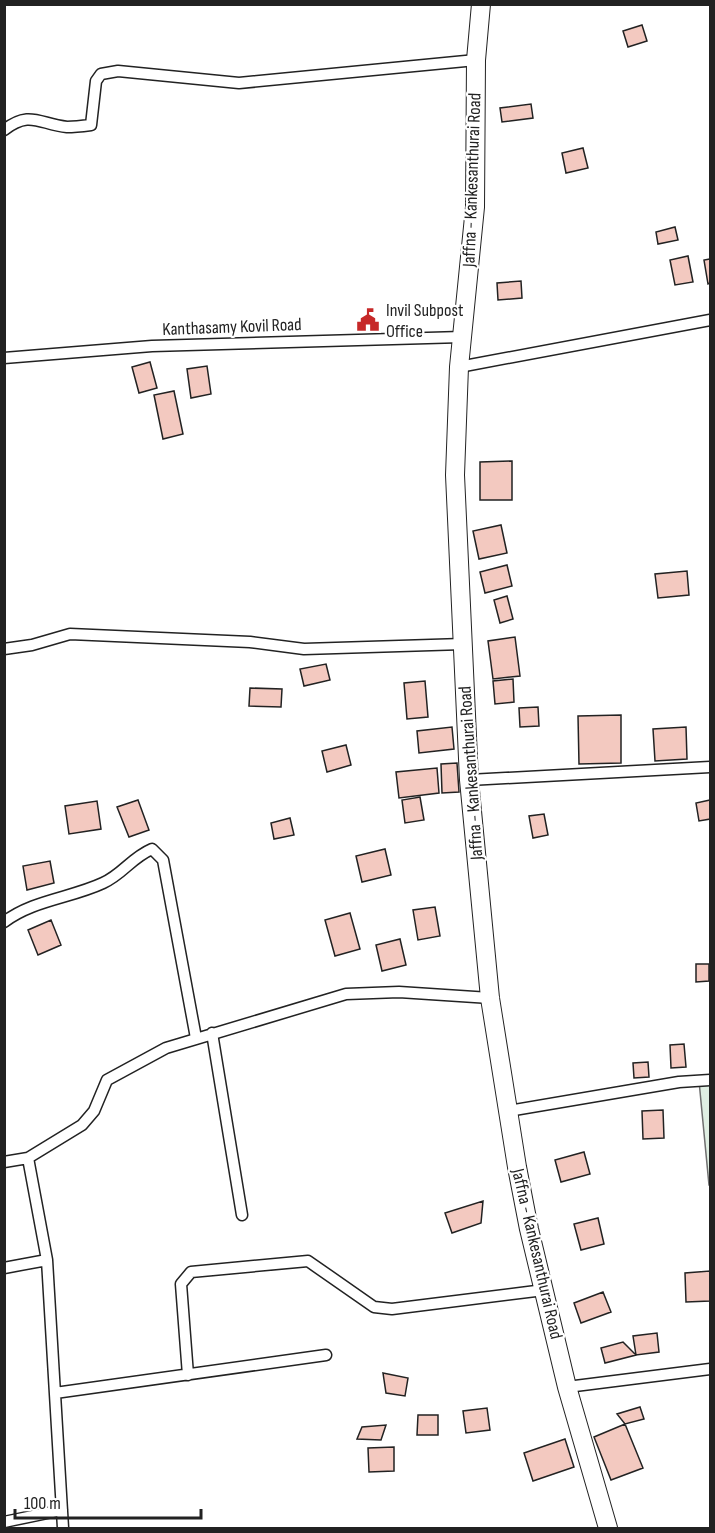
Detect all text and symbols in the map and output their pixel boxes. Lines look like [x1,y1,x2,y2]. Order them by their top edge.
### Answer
street label: Jaffna - Kankesanthurai Road [458,93,486,268]
place label: Invil Subpost Office [386,300,464,342]
public building icon: Invil Subpost Office [355,307,381,333]
street label: Kanthasamy Kovil Road [162,314,302,340]
street label: Jaffna - Kankesanthurai Road [454,685,488,862]
street label: Jaffna - Kankesanthurai Road [507,1166,567,1341]
scale bar [15,1482,201,1520]
text: 100 m [24,1493,61,1514]

